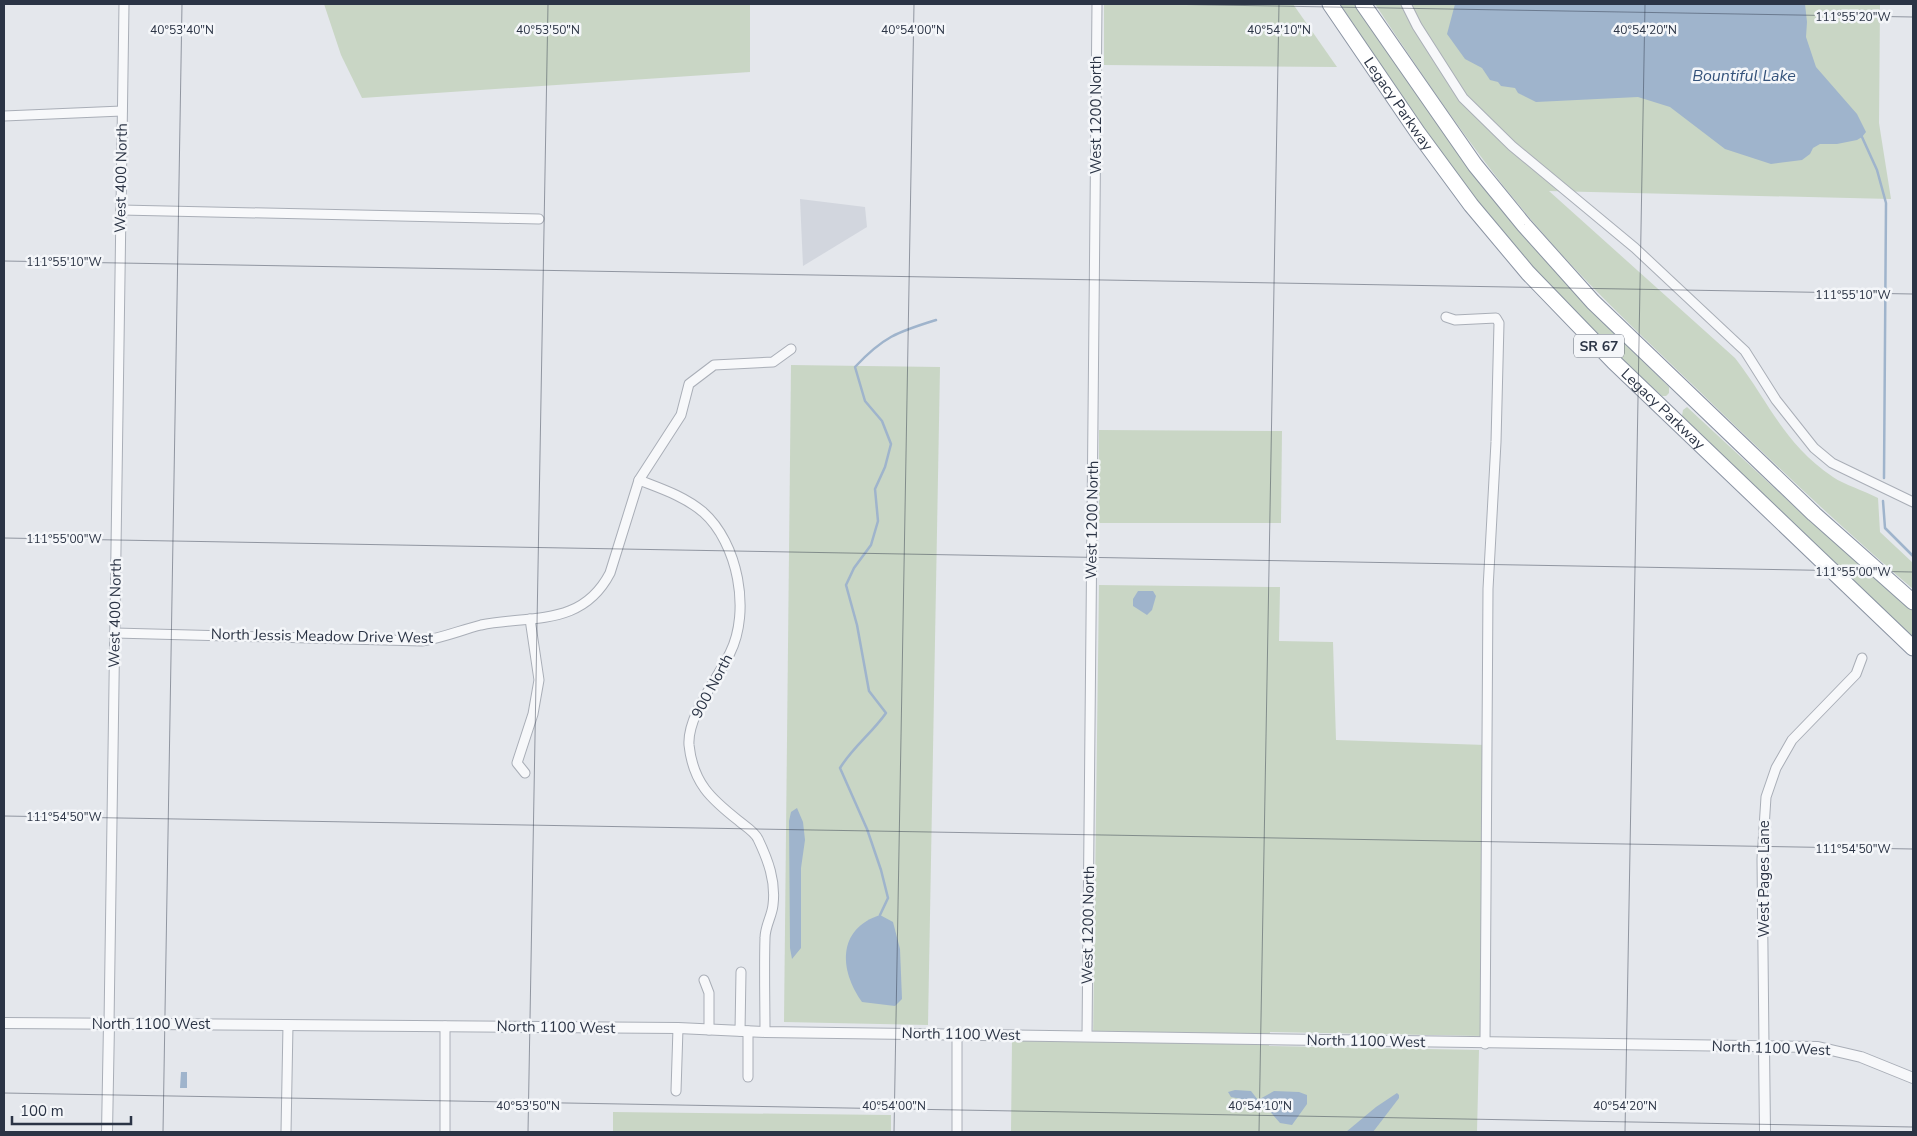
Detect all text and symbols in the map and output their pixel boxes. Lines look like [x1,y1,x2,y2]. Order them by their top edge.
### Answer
text: 111°55'20"W [1815,9,1891,25]
text: 40°53'40"N [150,22,214,38]
text: 40°53'50"N [516,22,580,38]
text: 40°54'00"N [881,22,945,38]
text: 40°54'10"N [1247,22,1311,38]
text: 40°54'20"N [1613,22,1677,38]
street label: Legacy Parkway [1359,53,1438,155]
street label: West 1200 North [1086,56,1106,174]
water label: Bountiful Lake [1692,65,1796,87]
street label: West 400 North [110,123,132,233]
text: 111°55'10"W [26,254,102,270]
text: 111°55'10"W [1815,287,1891,303]
road number: SR 67 [1574,334,1624,358]
street label: Legacy Parkway [1617,364,1710,454]
street label: West 1200 North [1081,460,1103,580]
text: 111°55'00"W [26,531,102,547]
street label: West 400 North [104,558,126,668]
text: 111°55'00"W [1815,564,1891,580]
street label: North Jessis Meadow Drive West [211,624,434,648]
street label: 900 North [687,650,737,722]
text: 111°54'50"W [26,809,102,825]
street label: West Pages Lane [1754,820,1774,938]
text: 111°54'50"W [1815,841,1891,857]
street label: West 1200 North [1077,865,1099,985]
street label: North 1100 West [92,1014,211,1034]
street label: North 1100 West [496,1016,616,1038]
street label: North 1100 West [901,1023,1021,1045]
street label: North 1100 West [1306,1030,1426,1052]
street label: North 1100 West [1711,1036,1831,1060]
scale bar [12,1094,131,1126]
text: 40°53'50"N [496,1098,560,1114]
text: 40°54'00"N [862,1098,926,1114]
text: 40°54'10"N [1228,1098,1292,1114]
text: 40°54'20"N [1593,1098,1657,1114]
text: 100 m [20,1101,64,1121]

